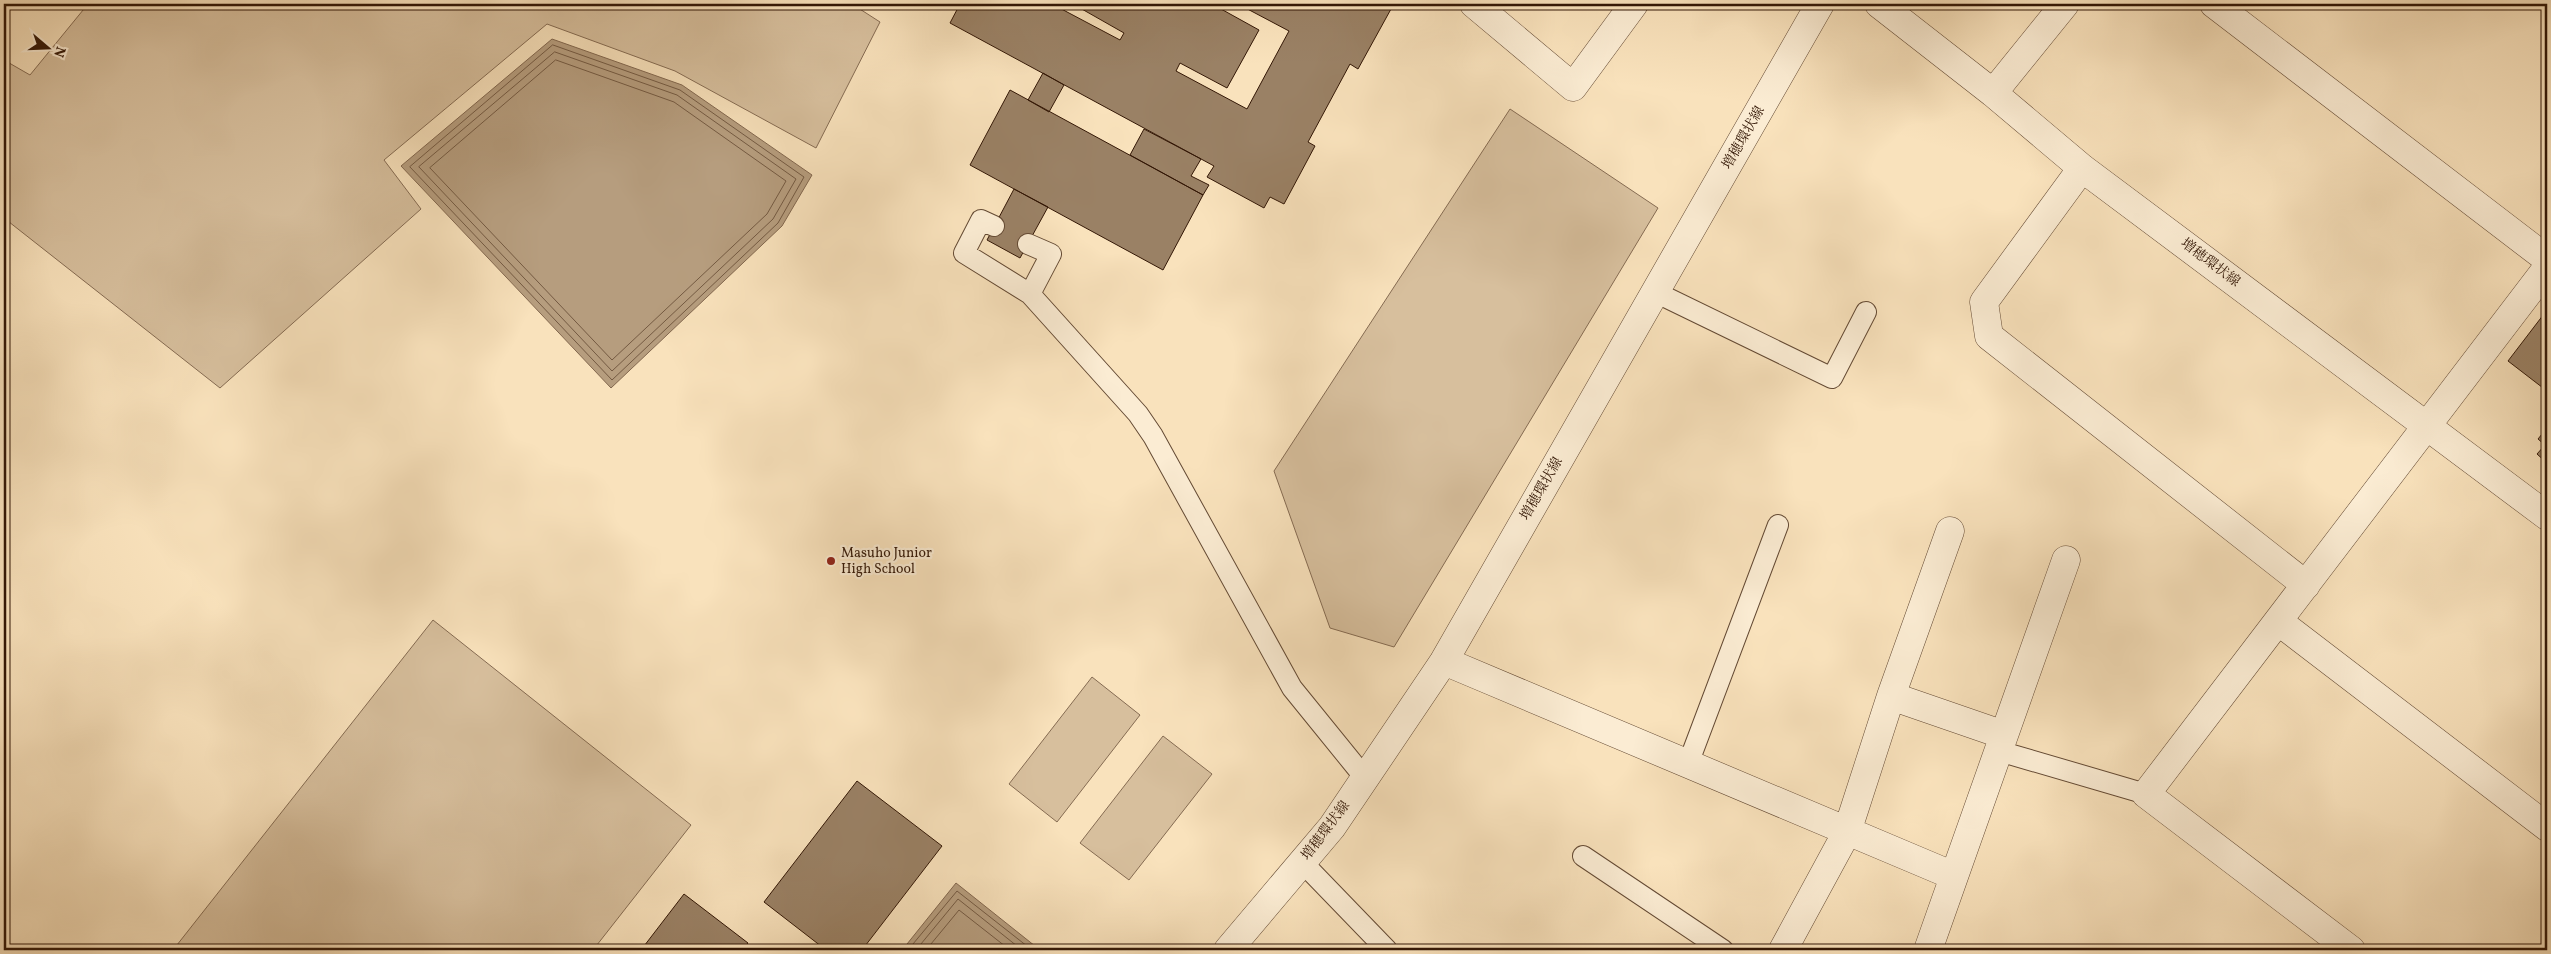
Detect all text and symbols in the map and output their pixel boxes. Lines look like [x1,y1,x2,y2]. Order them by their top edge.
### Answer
north arrow [22,22,72,72]
text: N [48,44,70,60]
street label: 増穂環状線 [1718,103,1770,173]
street label: 増穂環状線 [2176,234,2244,292]
street label: 増穂環状線 [1516,454,1568,524]
place label: Masuho Junior High School [841,544,932,579]
marker: Masuho Junior High School [825,555,837,567]
street label: 増穂環状線 [1297,797,1355,865]

